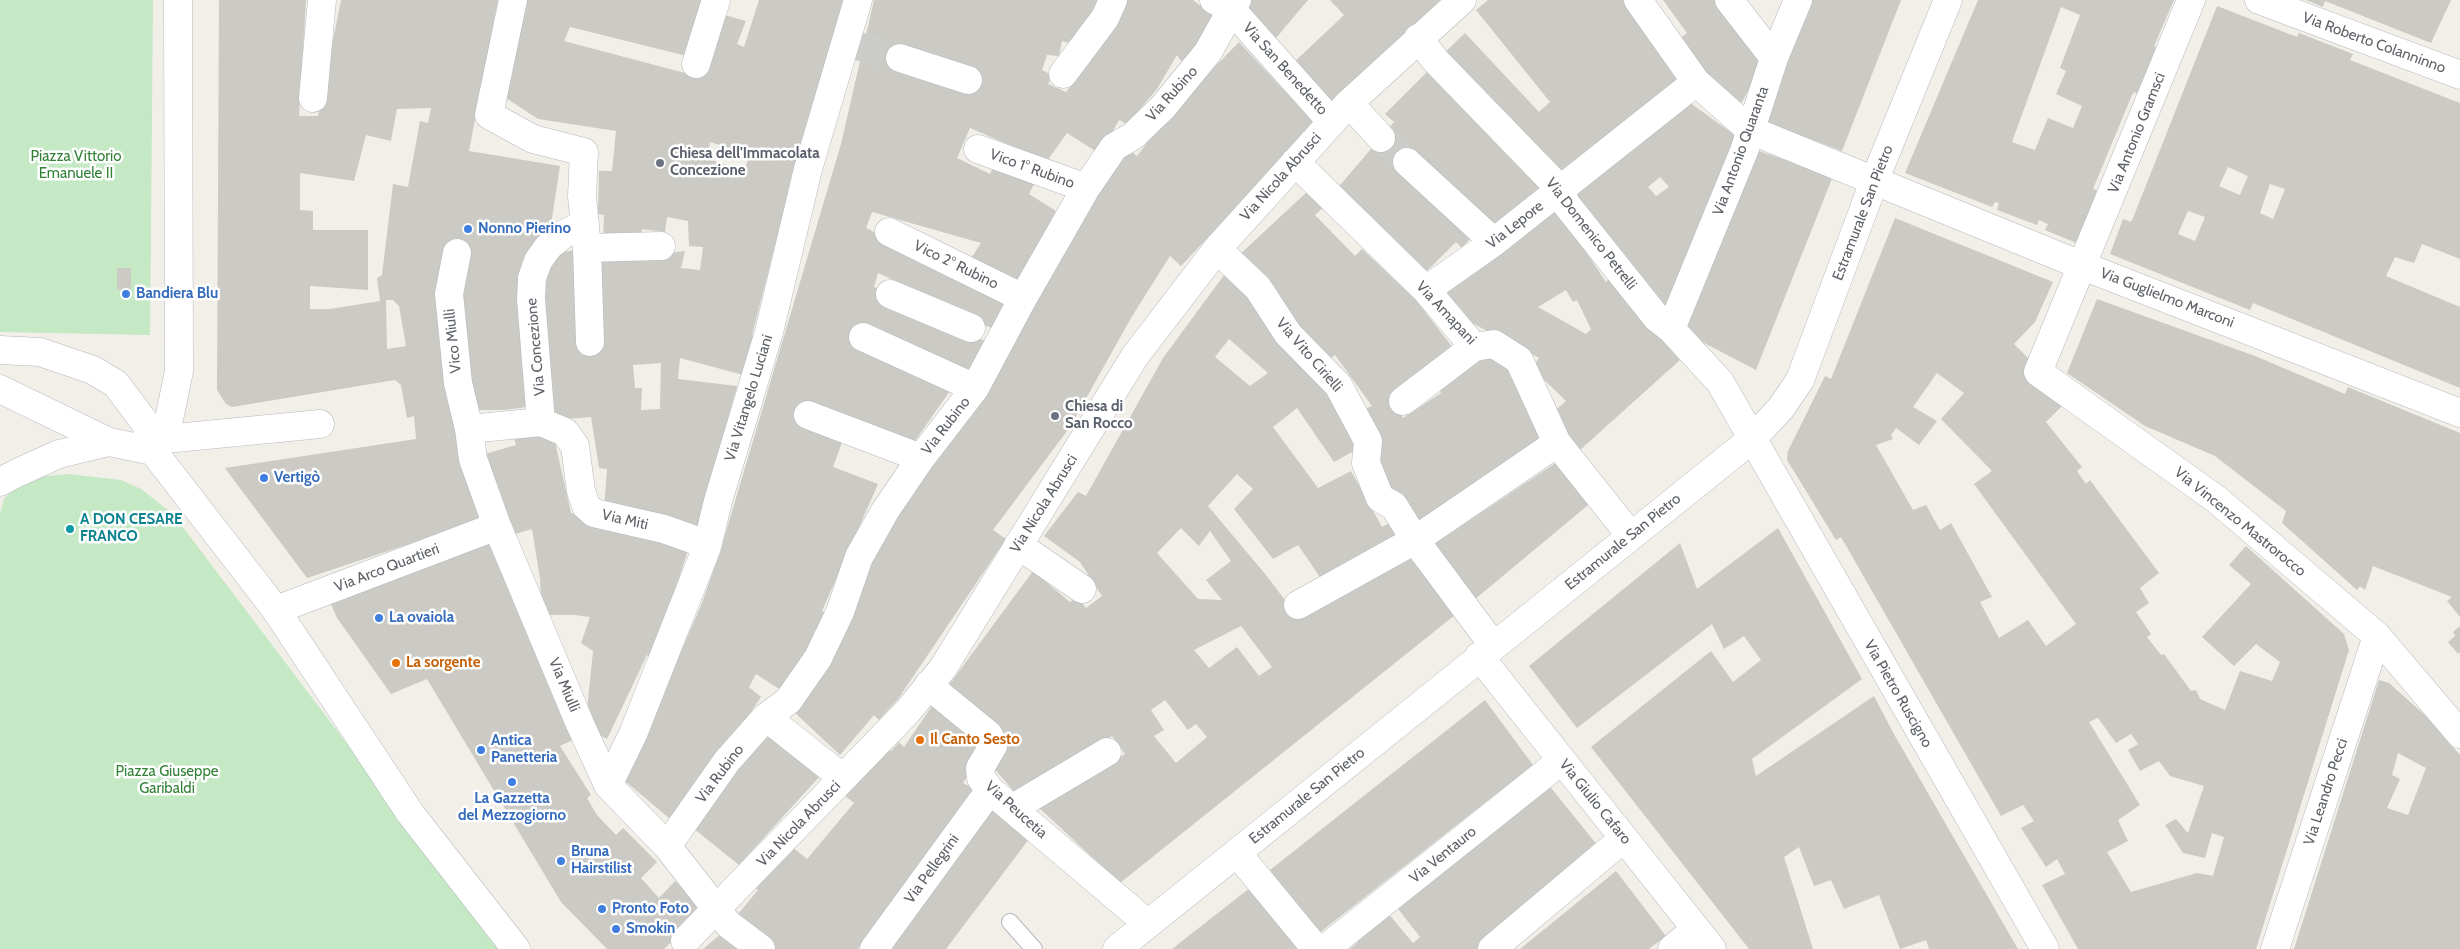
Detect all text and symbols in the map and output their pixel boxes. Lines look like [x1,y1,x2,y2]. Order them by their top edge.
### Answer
street label: Via Roberto Colanninno [2300,9,2448,77]
street label: Via San Benedetto [1239,19,1331,119]
street label: Via Rubino [1142,63,1202,125]
street label: Via Antonio Gramsci [2105,70,2169,196]
street label: Via Antonio Quaranta [1709,84,1773,218]
street label: Via Nicola Abrusci [1237,129,1325,225]
street label: Estramurale San Pietro [1829,143,1897,283]
place label: Chiesa dell'Immacolata Concezione [670,145,820,180]
street label: Vico 1° Rubino [987,145,1077,193]
park label: Piazza Vittorio Emanuele II [30,148,122,183]
marker: Chiesa dell'Immacolata Concezione [654,157,666,169]
street label: Via Domenico Petrelli [1542,174,1640,294]
street label: Via Lepore [1483,197,1547,253]
place label: Nonno Pierino [478,220,571,238]
marker: Nonno Pierino [462,223,474,235]
street label: Vico 2° Rubino [911,237,1001,293]
street label: Via Guglielmo Marconi [2098,264,2236,332]
street label: Via Amapani [1412,278,1480,348]
place label: Bandiera Blu [136,285,218,303]
marker: Bandiera Blu [120,288,132,300]
street label: Via Concezione [523,297,549,397]
street label: Vico Miulli [441,308,465,374]
street label: Via Vito Cirielli [1272,314,1346,396]
street label: Via Vitangelo Luciani [721,333,777,463]
street label: Via Rubino [918,393,974,459]
place label: Chiesa di San Rocco [1065,398,1133,433]
marker: Chiesa di San Rocco [1049,410,1061,422]
street label: Via Nicola Abrusci [1007,451,1081,557]
street label: Via Vincenzo Mastrorocco [2171,463,2309,581]
place label: Vertigò [274,469,320,487]
marker: Vertigò [258,472,270,484]
street label: Estramurale San Pietro [1562,490,1684,594]
street label: Via Miti [600,506,650,534]
place label: A DON CESARE FRANCO [80,511,183,546]
marker: A DON CESARE FRANCO [64,523,76,535]
street label: Via Arco Quartieri [332,540,442,596]
place label: La ovaiola [389,609,454,627]
marker: La ovaiola [373,612,385,624]
street label: Via Pietro Ruscigno [1860,637,1936,751]
place label: La sorgente [406,654,480,672]
street label: Via Miulli [545,655,583,715]
marker: La sorgente [390,657,402,669]
place label: Il Canto Sesto [930,731,1020,749]
place label: Antica Panetteria [491,732,557,767]
marker: Il Canto Sesto [914,734,926,746]
street label: Via Leandro Pecci [2300,736,2352,848]
street label: Via Rubino [692,741,748,807]
marker: Antica Panetteria [475,744,487,756]
street label: Estramurale San Pietro [1246,744,1368,848]
street label: Via Giulio Cafaro [1555,756,1635,848]
park label: Piazza Giuseppe Garibaldi [116,763,218,798]
marker: La Gazzetta del Mezzogiorno [506,776,518,788]
street label: Via Nicola Abrusci [753,777,845,871]
street label: Via Peucetia [981,777,1051,843]
place label: La Gazzetta del Mezzogiorno [458,790,566,825]
street label: Via Ventauro [1406,823,1480,887]
street label: Via Pellegrini [901,831,963,907]
place label: Bruna Hairstilist [571,843,632,878]
marker: Bruna Hairstilist [555,855,567,867]
place label: Pronto Foto [612,900,689,918]
marker: Pronto Foto [596,903,608,915]
place label: Smokin [626,920,675,938]
marker: Smokin [610,923,622,935]

